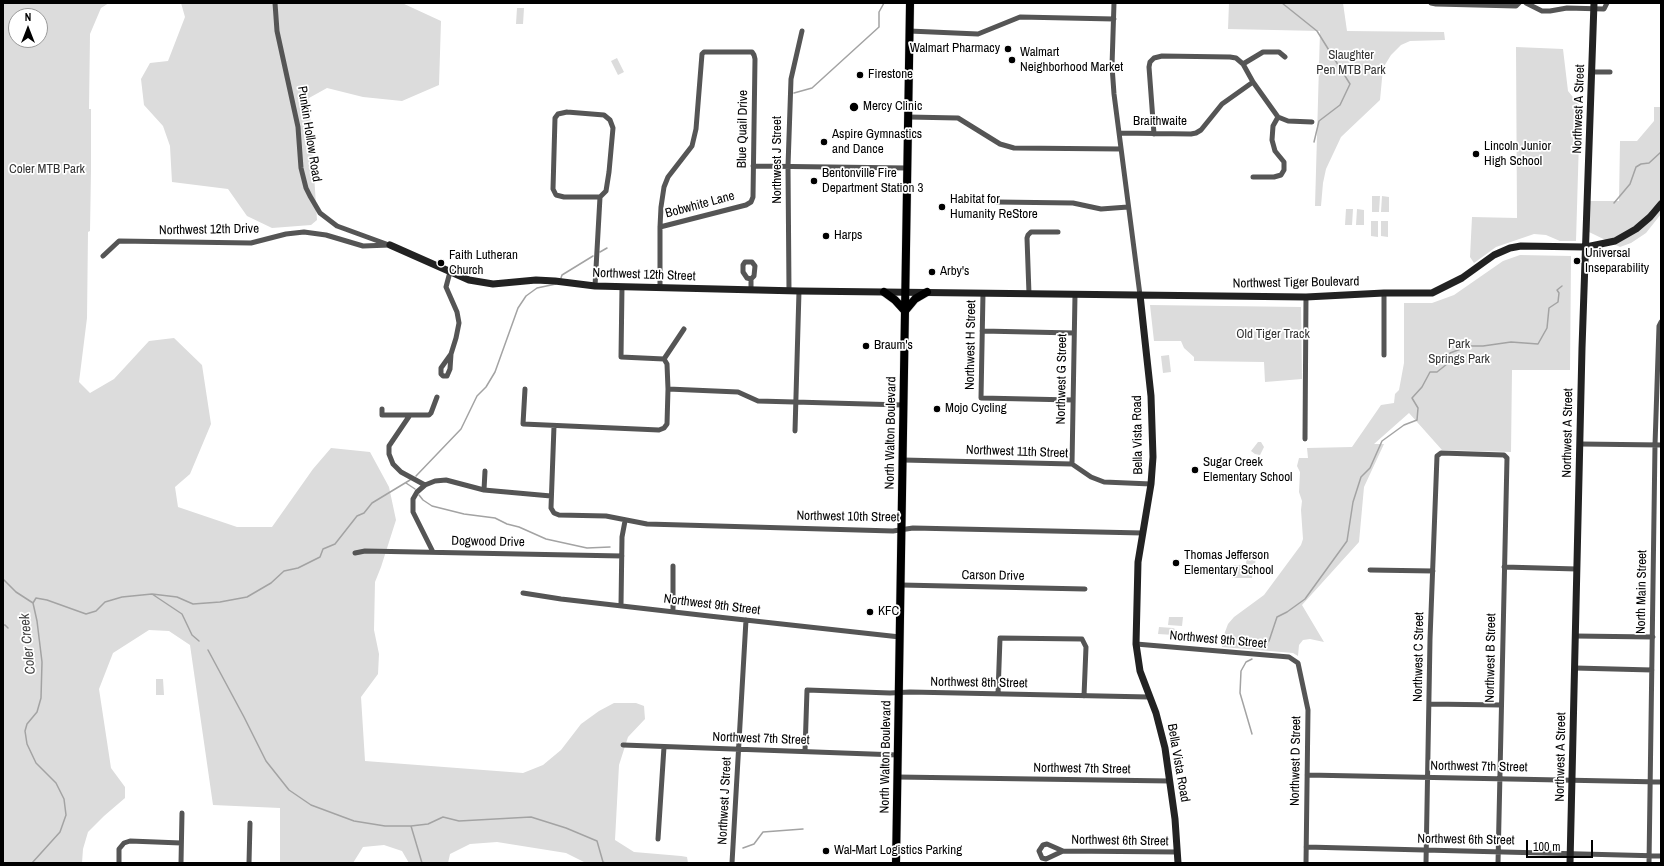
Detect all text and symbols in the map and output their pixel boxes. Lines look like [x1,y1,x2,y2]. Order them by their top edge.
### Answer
north arrow [8,8,48,48]
text: N [25,10,31,24]
place label: Walmart Pharmacy [910,41,1000,57]
marker: Walmart Pharmacy [1003,44,1013,54]
place label: Walmart Neighborhood Market [1020,45,1123,76]
park label: Slaughter Pen MTB Park [1316,48,1386,79]
marker: Walmart Neighborhood Market [1007,55,1017,65]
street label: Northwest A Street [1570,64,1588,154]
place label: Firestone [868,67,913,83]
marker: Firestone [855,70,865,80]
street label: Punkin Hollow Road [294,85,324,183]
street label: Blue Quail Drive [735,90,751,168]
place label: Mercy Clinic [863,99,922,115]
marker: Mercy Clinic [848,101,860,113]
street label: Braithwaite [1133,114,1187,130]
street label: Northwest J Street [770,116,786,204]
place label: Aspire Gymnastics and Dance [832,127,922,158]
marker: Aspire Gymnastics and Dance [819,137,829,147]
place label: Lincoln Junior High School [1484,139,1551,170]
marker: Lincoln Junior High School [1471,149,1481,159]
park label: Coler MTB Park [9,162,85,178]
place label: Bentonville Fire Department Station 3 [822,166,923,197]
marker: Bentonville Fire Department Station 3 [809,176,819,186]
street label: Bobwhite Lane [664,188,736,222]
place label: Habitat for Humanity ReStore [950,192,1038,223]
marker: Habitat for Humanity ReStore [937,202,947,212]
street label: Northwest 12th Drive [159,221,259,239]
place label: Harps [834,228,862,244]
marker: Harps [821,231,831,241]
place label: Universal Inseparability [1585,246,1649,277]
place label: Faith Lutheran Church [449,248,518,279]
marker: Universal Inseparability [1572,256,1582,266]
marker: Faith Lutheran Church [436,258,446,268]
place label: Arby's [940,264,969,280]
street label: Northwest 12th Street [592,265,696,285]
marker: Arby's [927,267,937,277]
street label: Northwest Tiger Boulevard [1233,274,1359,292]
street label: Northwest H Street [962,300,980,390]
park label: Old Tiger Track [1236,327,1310,343]
street label: Northwest G Street [1053,334,1071,424]
park label: Park Springs Park [1428,337,1490,368]
place label: Braum's [874,338,913,354]
marker: Braum's [861,341,871,351]
street label: North Walton Boulevard [882,376,900,490]
street label: Northwest A Street [1559,388,1577,478]
street label: Bella Vista Road [1130,395,1146,475]
place label: Mojo Cycling [945,401,1007,417]
marker: Mojo Cycling [932,404,942,414]
street label: Northwest 11th Street [966,442,1068,462]
place label: Sugar Creek Elementary School [1203,455,1292,486]
marker: Sugar Creek Elementary School [1190,465,1200,475]
street label: Northwest 10th Street [796,508,900,526]
street label: Dogwood Drive [451,534,525,550]
place label: Thomas Jefferson Elementary School [1184,548,1273,579]
street label: North Main Street [1633,550,1651,634]
marker: Thomas Jefferson Elementary School [1171,558,1181,568]
street label: Carson Drive [961,568,1025,584]
street label: Northwest 9th Street [663,591,761,619]
place label: KFC [878,604,899,620]
marker: KFC [865,607,875,617]
street label: Northwest C Street [1410,612,1428,702]
water label: Coler Creek [16,613,40,675]
street label: Northwest B Street [1482,613,1500,703]
street label: Northwest 9th Street [1169,628,1267,652]
street label: Northwest 8th Street [930,674,1028,692]
street label: North Walton Boulevard [877,700,895,814]
street label: Northwest A Street [1552,712,1570,802]
street label: Northwest D Street [1287,716,1305,806]
street label: Bella Vista Road [1163,723,1193,803]
street label: Northwest 7th Street [712,730,810,748]
street label: Northwest J Street [715,757,735,845]
street label: Northwest 7th Street [1430,758,1528,776]
street label: Northwest 7th Street [1033,760,1131,778]
street label: Northwest 6th Street [1417,831,1515,849]
street label: Northwest 6th Street [1071,832,1169,850]
scale bar [1528,832,1595,858]
text: 100 m [1533,839,1560,855]
place label: Wal-Mart Logistics Parking [834,843,962,859]
marker: Wal-Mart Logistics Parking [821,846,831,856]

